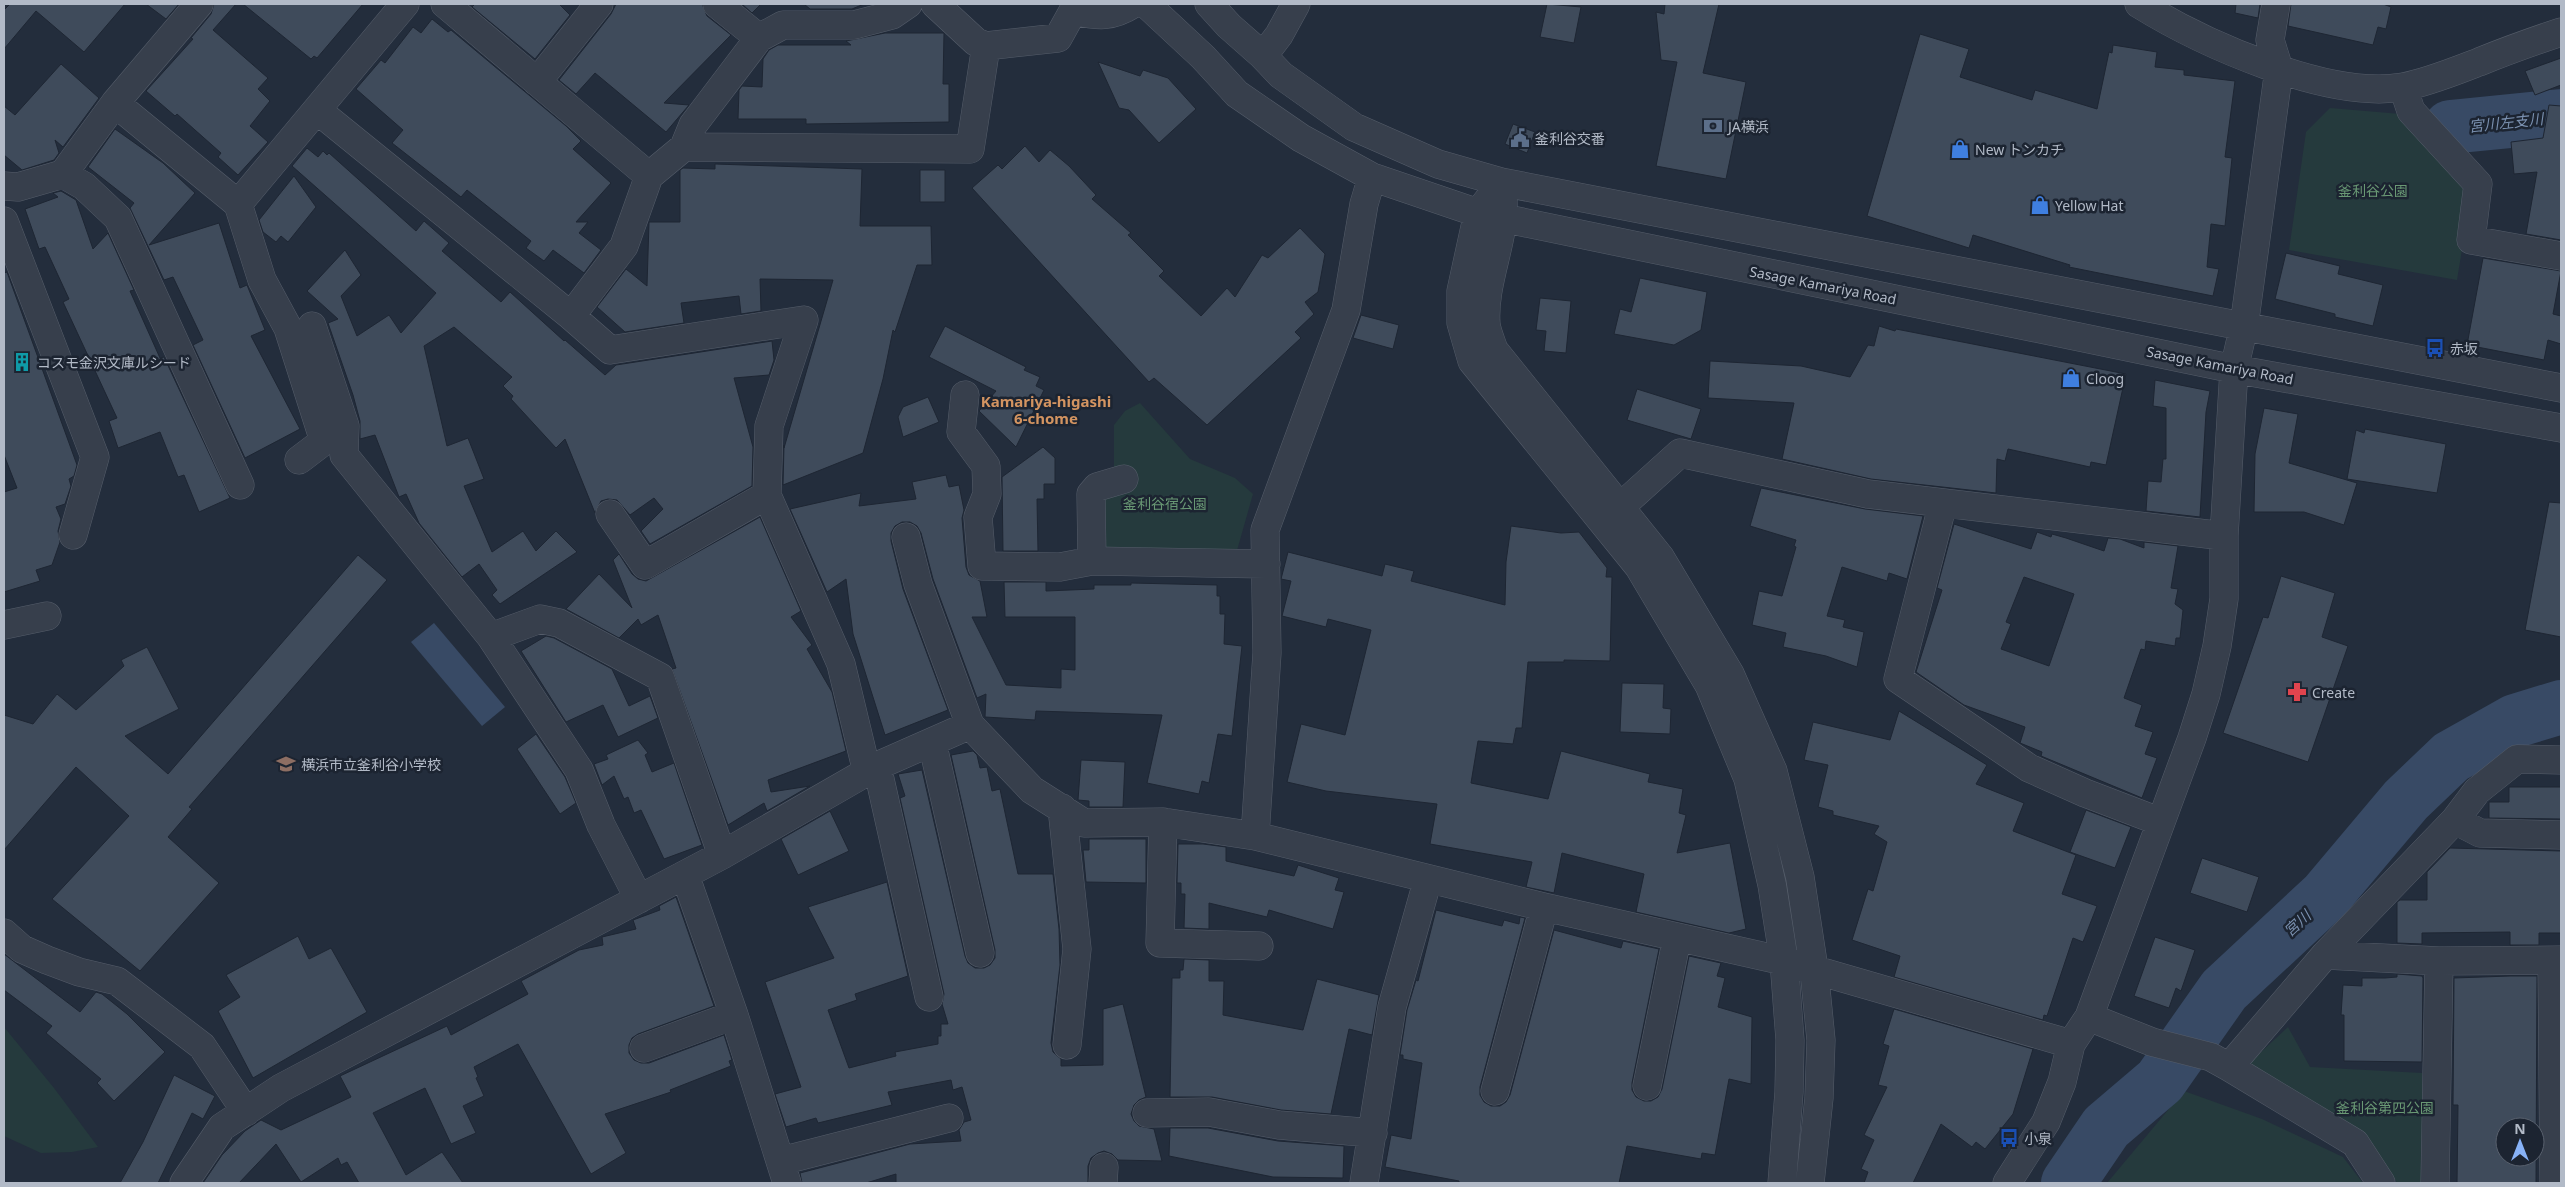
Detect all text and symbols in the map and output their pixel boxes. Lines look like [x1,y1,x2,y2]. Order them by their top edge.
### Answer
water label: 宮川左支川 [2468,108,2546,136]
bank icon: JA横浜 [1702,115,1724,137]
place label: JA横浜 [1726,117,1769,136]
public building icon: 釜利谷交番 [1509,127,1531,149]
place label: 釜利谷交番 [1535,129,1605,148]
shop icon: New トンカチ [1949,138,1971,160]
place label: New トンカチ [1975,140,2064,159]
park label: 釜利谷公園 [2338,181,2408,200]
shop icon: Yellow Hat [2029,194,2051,216]
place label: Yellow Hat [2055,196,2123,215]
street label: Sasage Kamariya Road [1748,261,1898,309]
bus stop icon: 赤坂 [2424,337,2446,359]
place label: 赤坂 [2450,339,2478,358]
street label: Sasage Kamariya Road [2145,341,2295,389]
building icon: コスモ金沢文庫ルシード [11,351,33,373]
place label: コスモ金沢文庫ルシード [37,353,191,372]
shop icon: Cloog [2060,367,2082,389]
place label: Cloog [2086,369,2124,388]
district label: Kamariya-higashi 6-chome [981,391,1111,428]
park label: 釜利谷宿公園 [1123,494,1207,513]
pharmacy icon: Create [2286,681,2308,703]
place label: Create [2312,683,2355,702]
school or university icon: 横浜市立釜利谷小学校 [275,753,297,775]
place label: 横浜市立釜利谷小学校 [301,755,441,774]
water label: 宮川 [2279,904,2316,941]
park label: 釜利谷第四公園 [2336,1098,2434,1117]
north arrow [2495,1117,2545,1167]
text: N [2514,1119,2526,1138]
bus stop icon: 小泉 [1998,1127,2020,1149]
place label: 小泉 [2024,1129,2052,1148]

